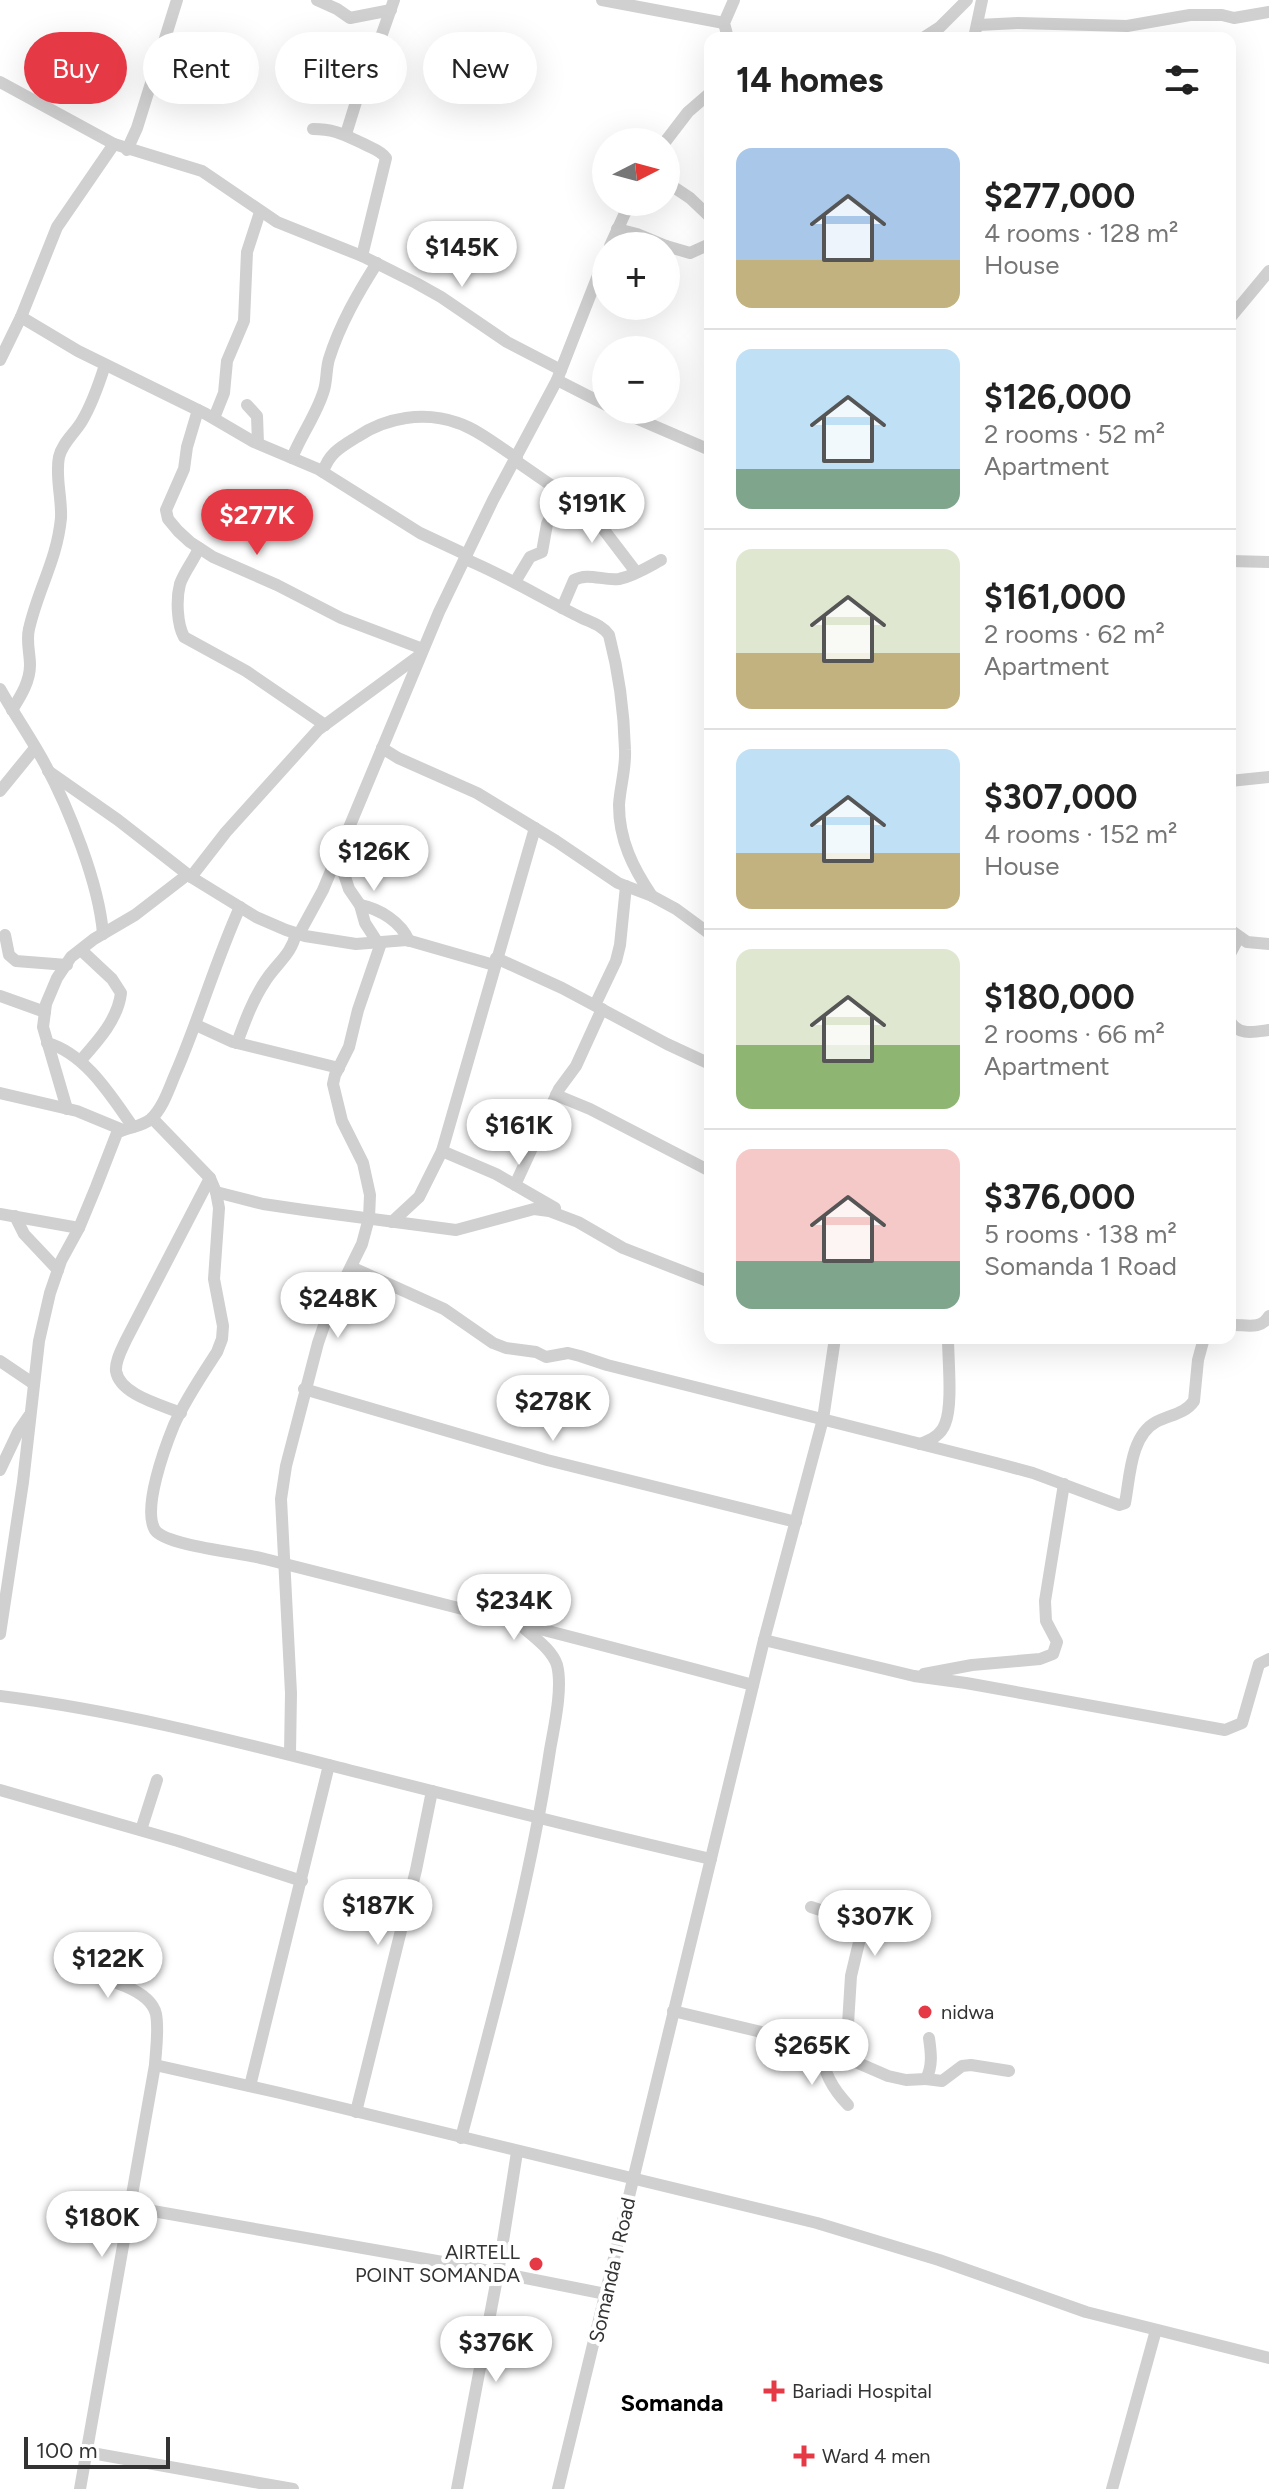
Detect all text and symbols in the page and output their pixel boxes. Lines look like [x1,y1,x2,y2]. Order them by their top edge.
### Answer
chip: Buy [24,32,127,104]
chip: Rent [143,32,259,104]
chip: Filters [275,32,407,104]
chip: New [423,32,537,104]
icon: filters [1160,58,1204,102]
text: 14 homes [736,60,883,101]
north arrow [592,128,680,216]
map controls [592,128,680,424]
text: $277,000 [984,176,1135,217]
icon: home [800,180,896,276]
text: 4 rooms · 128 m² [984,217,1178,249]
pin: $145K [406,221,518,289]
text: $145K [425,231,499,263]
button: + [592,232,680,320]
text: House [984,249,1059,281]
button: − [592,336,680,424]
text: $126,000 [984,377,1131,418]
icon: home [800,381,896,477]
text: 2 rooms · 52 m² [984,418,1165,450]
text: Apartment [984,450,1110,482]
pin: $191K [536,477,648,545]
text: $191K [558,487,626,519]
pin: $277K [201,489,313,557]
text: $277K [219,499,295,531]
text: $161,000 [984,577,1126,618]
icon: home [800,581,896,677]
text: 2 rooms · 62 m² [984,618,1165,650]
text: Apartment [984,650,1110,682]
text: $307,000 [984,777,1138,818]
icon: home [800,781,896,877]
text: 4 rooms · 152 m² [984,818,1177,850]
pin: $126K [318,825,430,893]
text: $126K [338,835,410,867]
text: House [984,850,1059,882]
text: $180,000 [984,977,1135,1018]
icon: home [800,981,896,1077]
text: 2 rooms · 66 m² [984,1018,1165,1050]
text: Apartment [984,1050,1110,1082]
pin: $161K [463,1099,575,1167]
text: $161K [485,1109,553,1141]
text: $376,000 [984,1177,1135,1218]
icon: home [800,1181,896,1277]
text: 5 rooms · 138 m² [984,1218,1177,1250]
text: Somanda 1 Road [984,1250,1177,1282]
pin: $248K [282,1272,394,1340]
text: $248K [298,1282,378,1314]
pin: $278K [497,1375,609,1443]
text: $278K [514,1385,592,1417]
pin: $234K [458,1574,570,1642]
text: $234K [475,1584,553,1616]
pin: $187K [322,1879,434,1947]
text: $187K [341,1889,415,1921]
pin: $307K [819,1890,931,1958]
text: $307K [836,1900,914,1932]
pin: $122K [52,1932,164,2000]
text: $122K [72,1942,144,1974]
place label: nidwa [941,2000,994,2024]
marker: nidwa [916,2003,934,2021]
pin: $265K [756,2019,868,2087]
text: $265K [774,2029,850,2061]
pin: $180K [46,2191,158,2259]
street label: Somanda 1 Road [584,2195,640,2345]
text: $180K [64,2201,140,2233]
place label: AIRTELL POINT SOMANDA [355,2240,521,2287]
marker: AIRTELL POINT SOMANDA [527,2255,545,2273]
pin: $376K [440,2316,552,2384]
text: $376K [458,2326,534,2358]
place label: Bariadi Hospital [792,2379,932,2403]
marker: Bariadi Hospital [763,2380,785,2402]
district label: Somanda [621,2388,723,2417]
scale bar [24,2433,170,2469]
text: 100 m [36,2437,97,2464]
place label: Ward 4 men [822,2444,930,2468]
marker: Ward 4 men [793,2445,815,2467]

